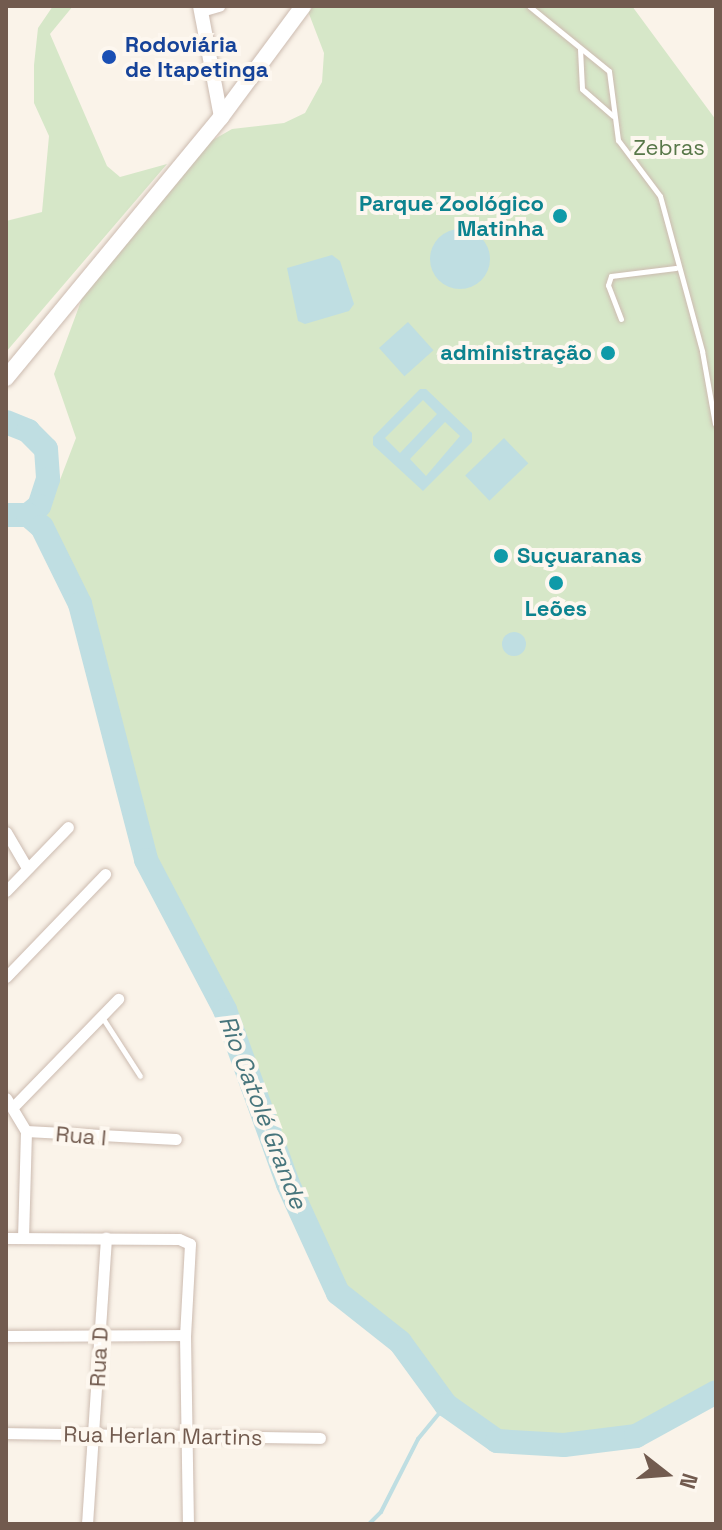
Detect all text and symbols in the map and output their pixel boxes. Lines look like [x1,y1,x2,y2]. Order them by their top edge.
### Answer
place label: Rodoviária de Itapetinga [125,31,268,82]
marker: Rodoviária de Itapetinga [100,48,118,66]
park label: Zebras [633,135,705,161]
place label: Parque Zoológico Matinha [359,190,544,242]
marker: Parque Zoológico Matinha [551,207,569,225]
place label: administração [440,340,592,366]
marker: administração [599,344,617,362]
place label: Suçuaranas [517,543,642,569]
marker: Suçuaranas [492,547,510,565]
marker: Leões [547,574,565,592]
place label: Leões [525,596,587,622]
water label: Rio Catolé Grande [213,1011,313,1213]
street label: Rua I [54,1121,108,1151]
street label: Rua D [84,1326,114,1388]
street label: Rua Herlan Martins [63,1421,263,1451]
north arrow [626,1434,706,1514]
text: N [673,1470,704,1492]

